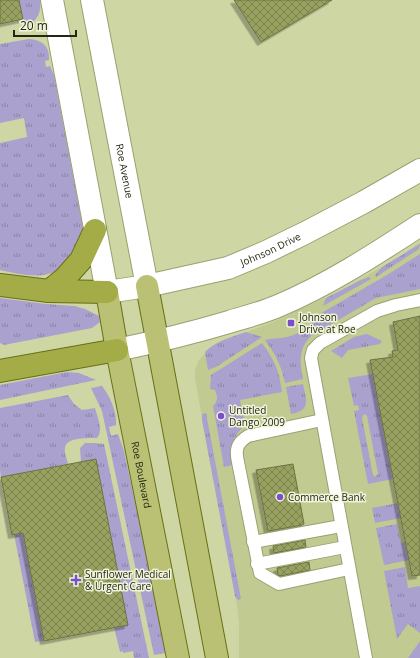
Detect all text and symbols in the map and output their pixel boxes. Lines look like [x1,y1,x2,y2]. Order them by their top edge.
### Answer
scale bar [14,12,76,38]
text: 20 m [20,17,48,34]
street label: Roe Avenue [113,142,137,200]
street label: Johnson Drive [237,229,303,269]
place label: Johnson Drive at Roe [298,310,356,336]
marker: Johnson Drive at Roe [286,318,296,328]
place label: Untitled Dango 2009 [229,403,285,429]
marker: Untitled Dango 2009 [216,411,226,421]
street label: Roe Boulevard [128,440,155,509]
place label: Commerce Bank [288,490,366,504]
marker: Commerce Bank [275,492,285,502]
place label: Sunflower Medical & Urgent Care [85,567,171,593]
marker: Sunflower Medical & Urgent Care [70,574,82,586]

